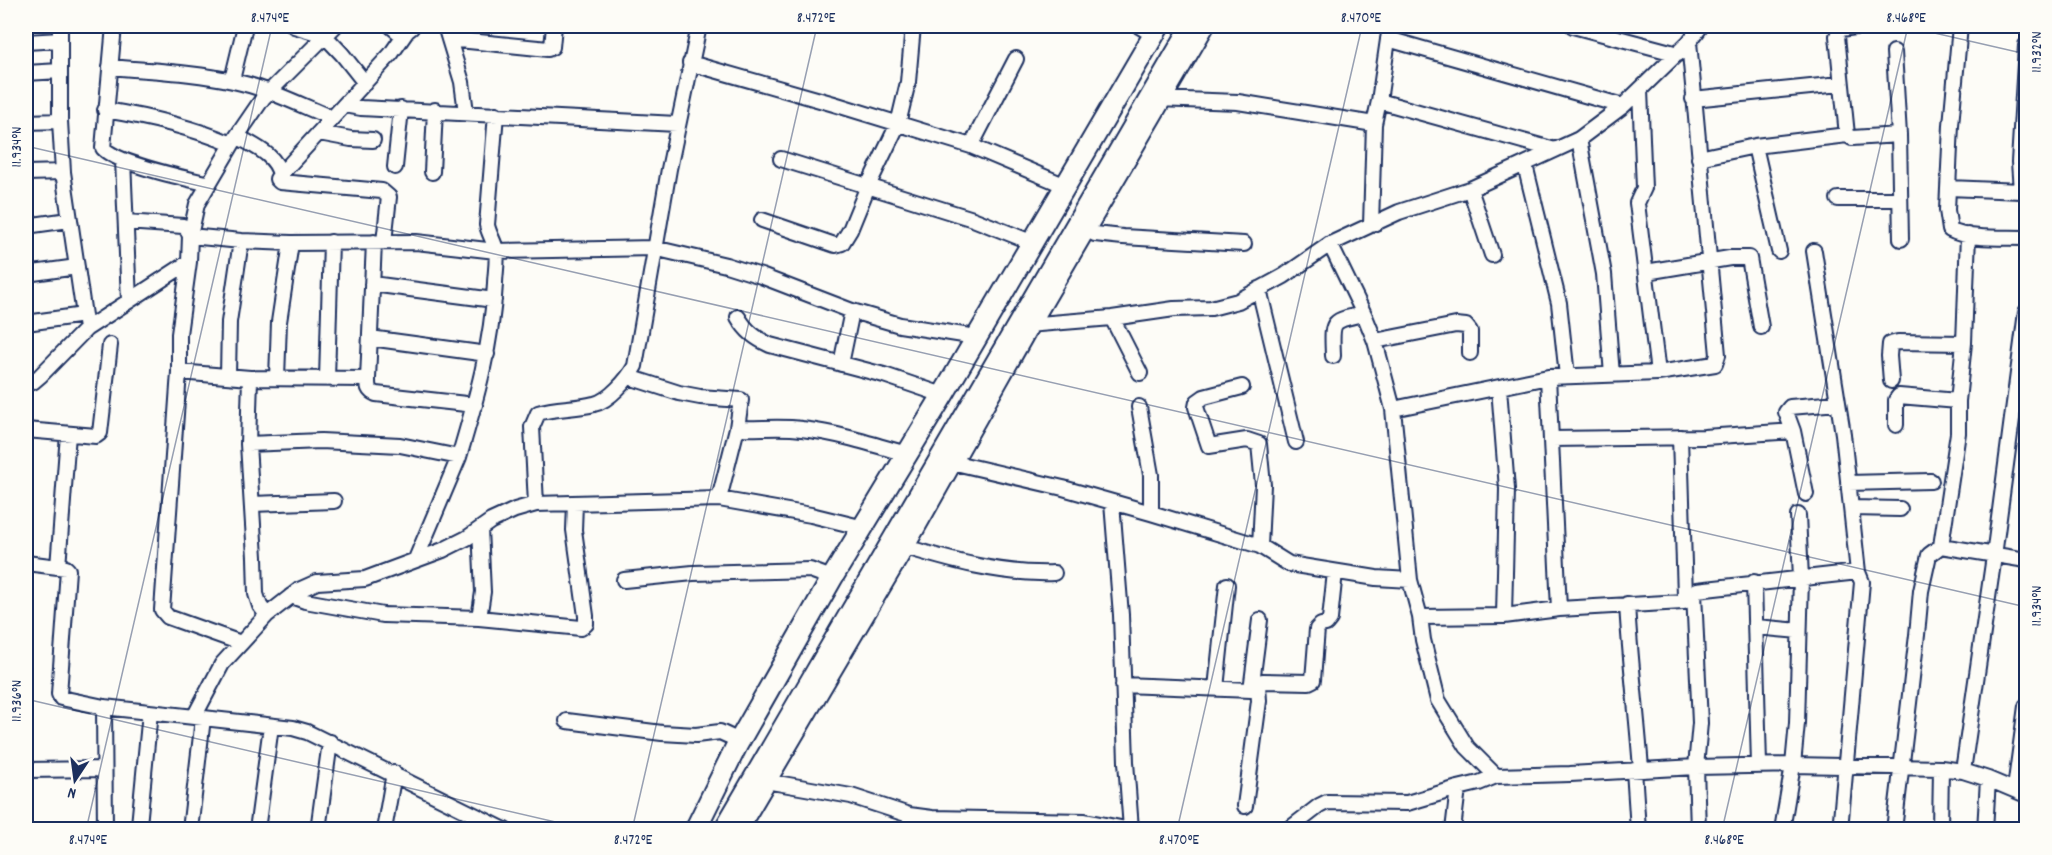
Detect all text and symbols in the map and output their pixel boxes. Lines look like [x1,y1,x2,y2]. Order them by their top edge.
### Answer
text: 8.474°E [251,8,289,30]
text: 8.472°E [797,8,836,30]
text: 8.470°E [1341,8,1381,30]
text: 8.468°E [1886,8,1926,30]
text: 11.932°N [2027,31,2049,73]
text: 11.934°N [7,126,29,168]
text: 11.934°N [2027,585,2049,627]
text: 11.936°N [7,680,29,722]
north arrow [45,750,105,810]
text: N [66,780,79,804]
text: 8.474°E [69,830,107,852]
text: 8.472°E [614,830,653,852]
text: 8.470°E [1159,830,1199,852]
text: 8.468°E [1704,830,1744,852]

